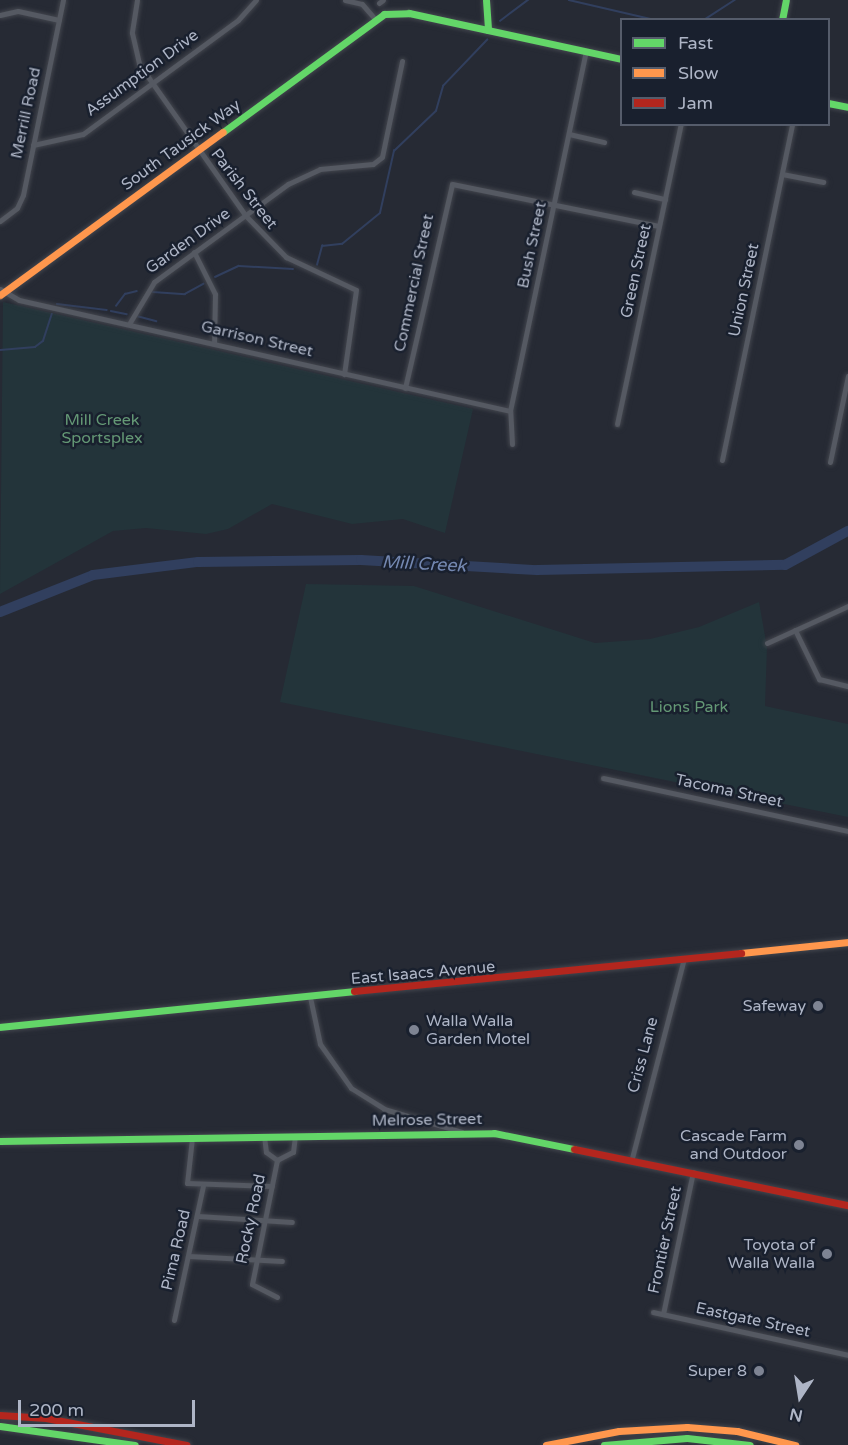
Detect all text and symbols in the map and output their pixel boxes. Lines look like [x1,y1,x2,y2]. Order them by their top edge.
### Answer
legend [620,18,830,126]
street label: Assumption Drive [82,26,202,120]
text: Fast [678,32,713,54]
text: Slow [678,62,719,84]
street label: Merrill Road [7,66,45,160]
text: Jam [678,92,713,114]
street label: South Tausick Way [118,95,244,195]
street label: Parish Street [207,145,281,233]
street label: Bush Street [513,200,551,290]
street label: Garden Drive [142,204,234,278]
street label: Commercial Street [390,212,438,354]
street label: Green Street [617,222,655,320]
street label: Union Street [725,242,763,338]
street label: Garrison Street [199,317,315,361]
park label: Mill Creek Sportsplex [61,410,143,448]
water label: Mill Creek [381,551,467,577]
park label: Lions Park [650,697,728,717]
street label: Tacoma Street [674,770,784,812]
street label: East Isaacs Avenue [350,957,496,989]
place label: Safeway [743,996,806,1016]
marker: Safeway [811,999,825,1013]
place label: Walla Walla Garden Motel [426,1011,530,1049]
street label: Criss Lane [624,1015,662,1095]
marker: Walla Walla Garden Motel [407,1023,421,1037]
street label: Melrose Street [372,1109,482,1131]
place label: Cascade Farm and Outdoor [680,1126,787,1164]
marker: Cascade Farm and Outdoor [792,1138,806,1152]
street label: Rocky Road [232,1172,270,1266]
street label: Frontier Street [644,1184,686,1296]
street label: Pima Road [157,1208,195,1292]
place label: Toyota of Walla Walla [728,1235,815,1273]
marker: Toyota of Walla Walla [820,1247,834,1261]
street label: Eastgate Street [694,1298,812,1342]
place label: Super 8 [688,1361,747,1381]
marker: Super 8 [752,1364,766,1378]
north arrow [770,1367,830,1427]
scale bar [21,1388,198,1426]
text: 200 m [29,1399,84,1421]
text: N [788,1403,805,1426]

